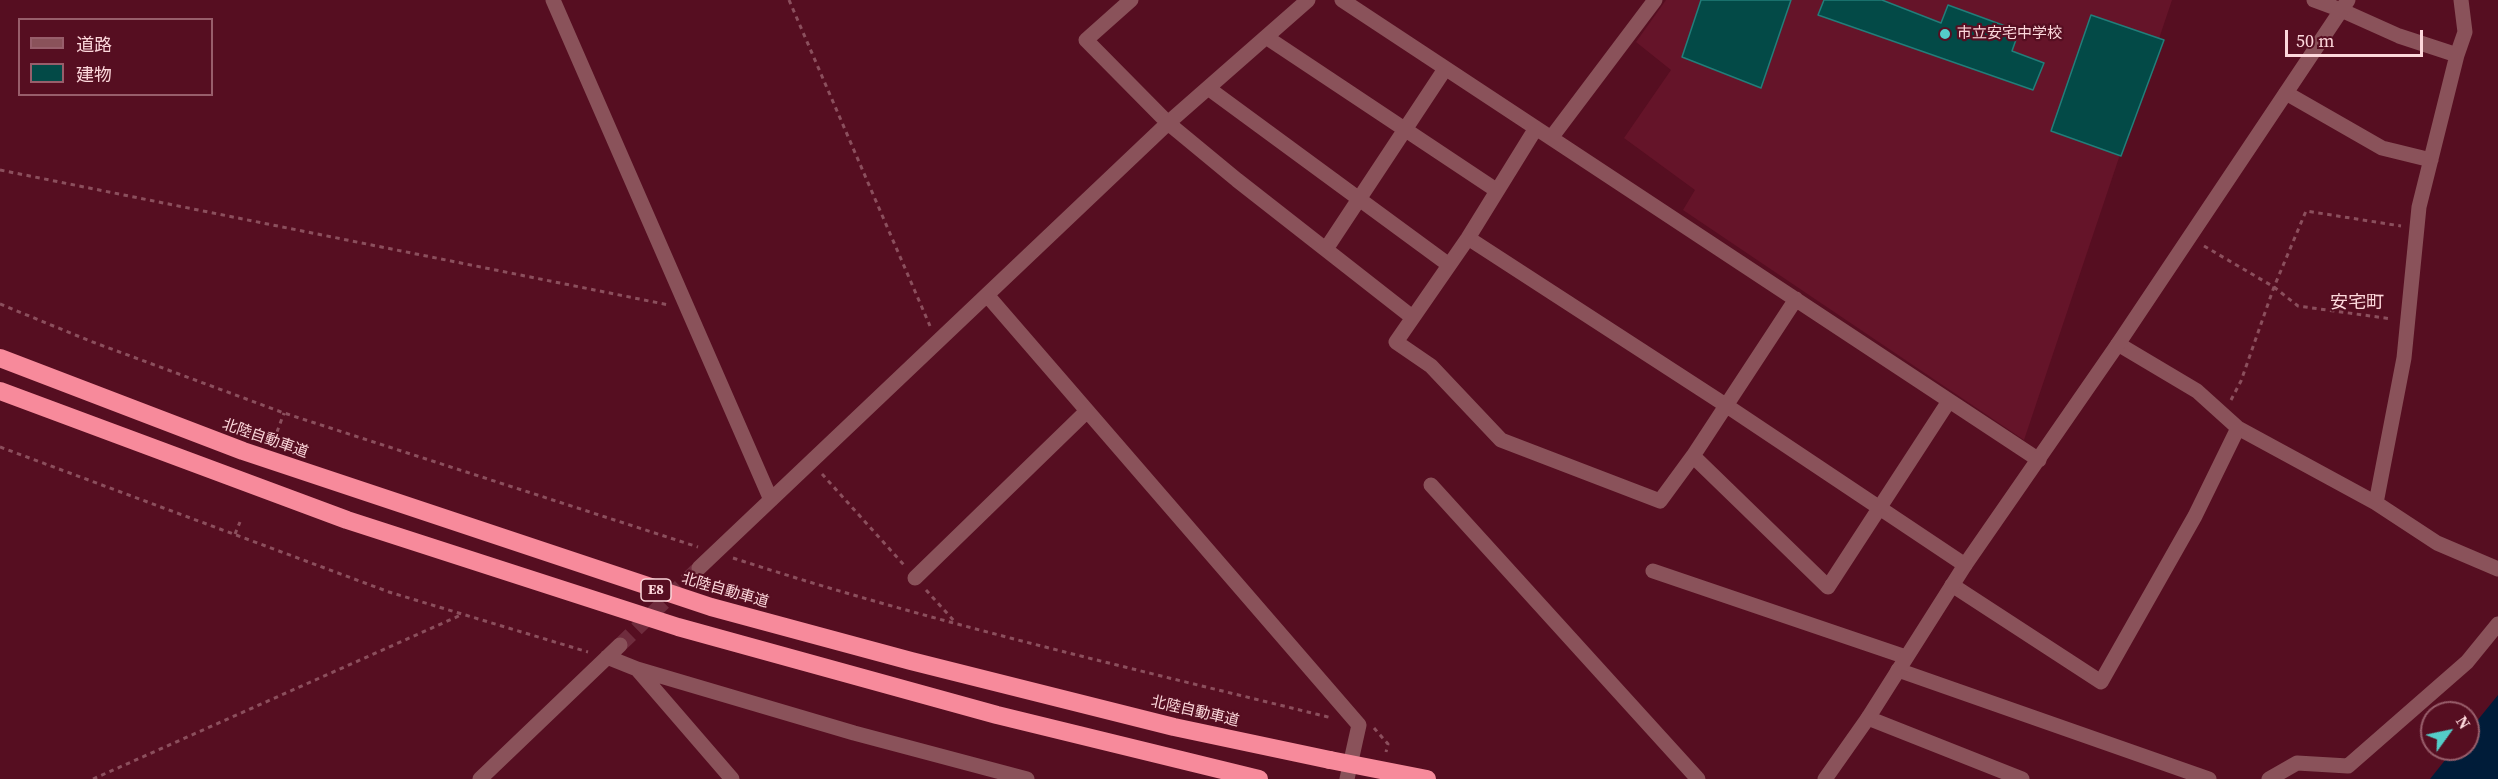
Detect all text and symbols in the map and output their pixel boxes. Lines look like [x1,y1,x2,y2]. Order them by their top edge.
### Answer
legend [18,18,213,96]
scale bar [2288,18,2426,56]
place label: 市立安宅中学校 [1957,25,2062,43]
marker: 市立安宅中学校 [1938,27,1952,41]
text: 50 m [2296,28,2334,53]
text: 道路 [76,32,112,57]
text: 建物 [76,62,112,87]
district label: 安宅町 [2330,292,2384,314]
street label: 北陸自動車道 [220,416,310,462]
street label: 北陸自動車道 [679,570,771,612]
road number: E8 [641,579,671,601]
street label: 北陸自動車道 [1149,693,1241,731]
north arrow [2420,701,2480,761]
text: N [2451,711,2476,733]

